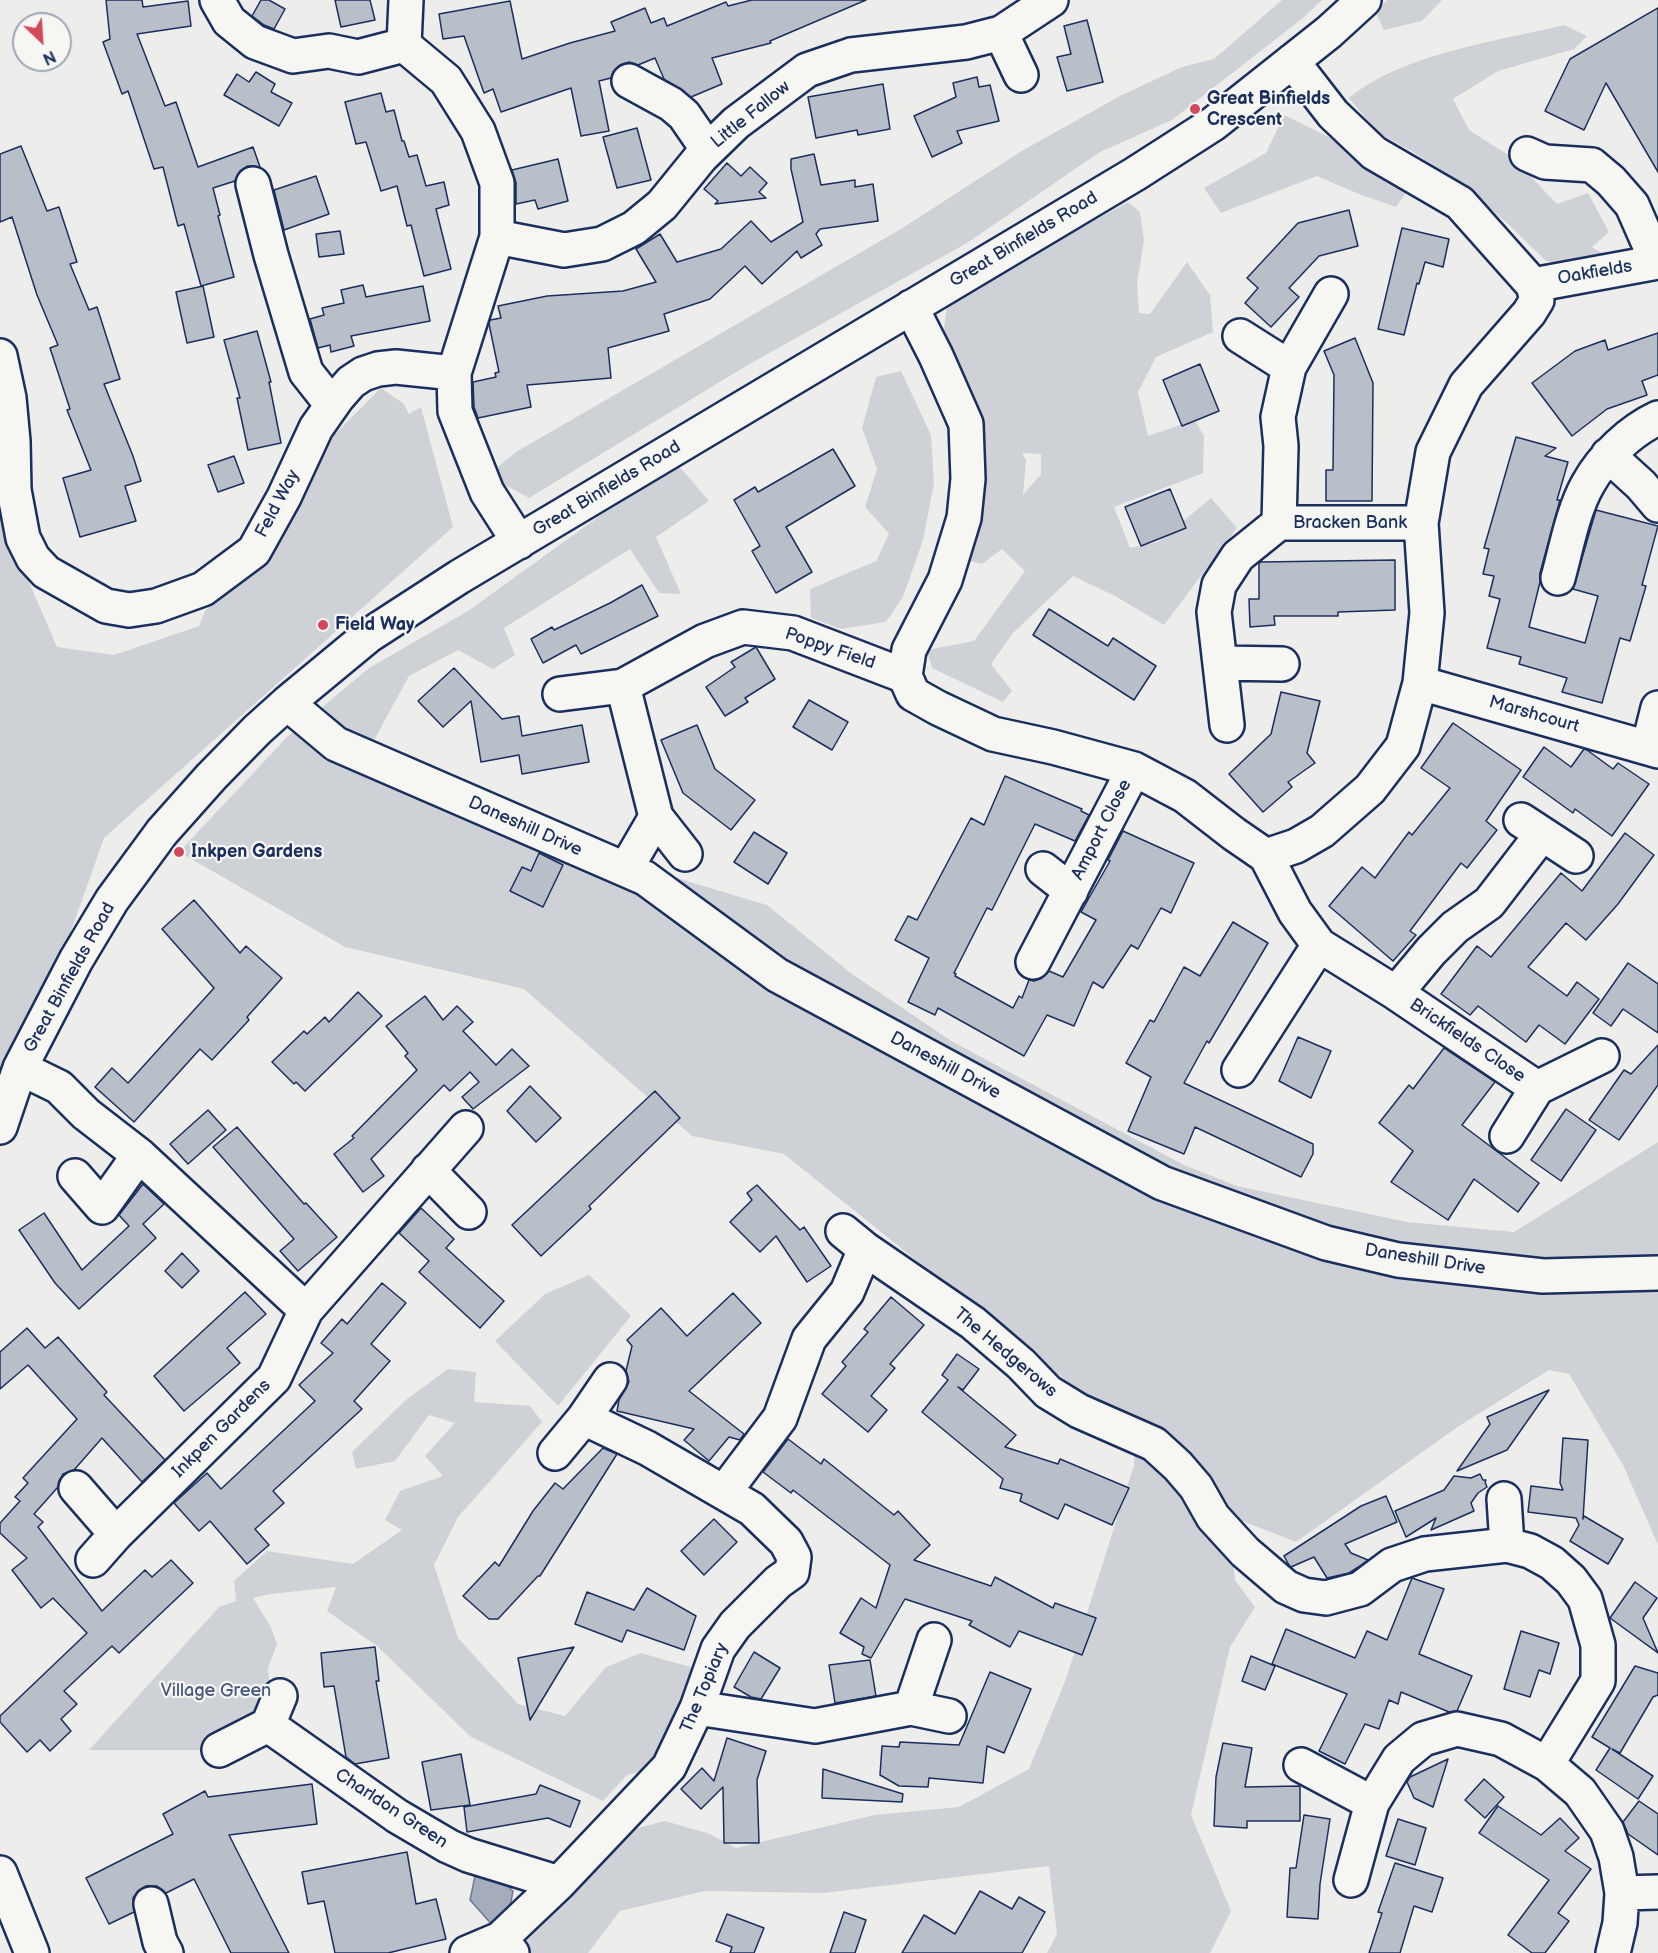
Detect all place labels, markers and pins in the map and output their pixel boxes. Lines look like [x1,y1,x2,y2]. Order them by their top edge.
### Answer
place label: Great Binfields Crescent [1207,88,1330,130]
marker: Great Binfields Crescent [1188,102,1202,116]
place label: Field Way [335,614,414,636]
marker: Field Way [316,618,330,632]
place label: Inkpen Gardens [191,841,322,863]
marker: Inkpen Gardens [172,845,186,859]

